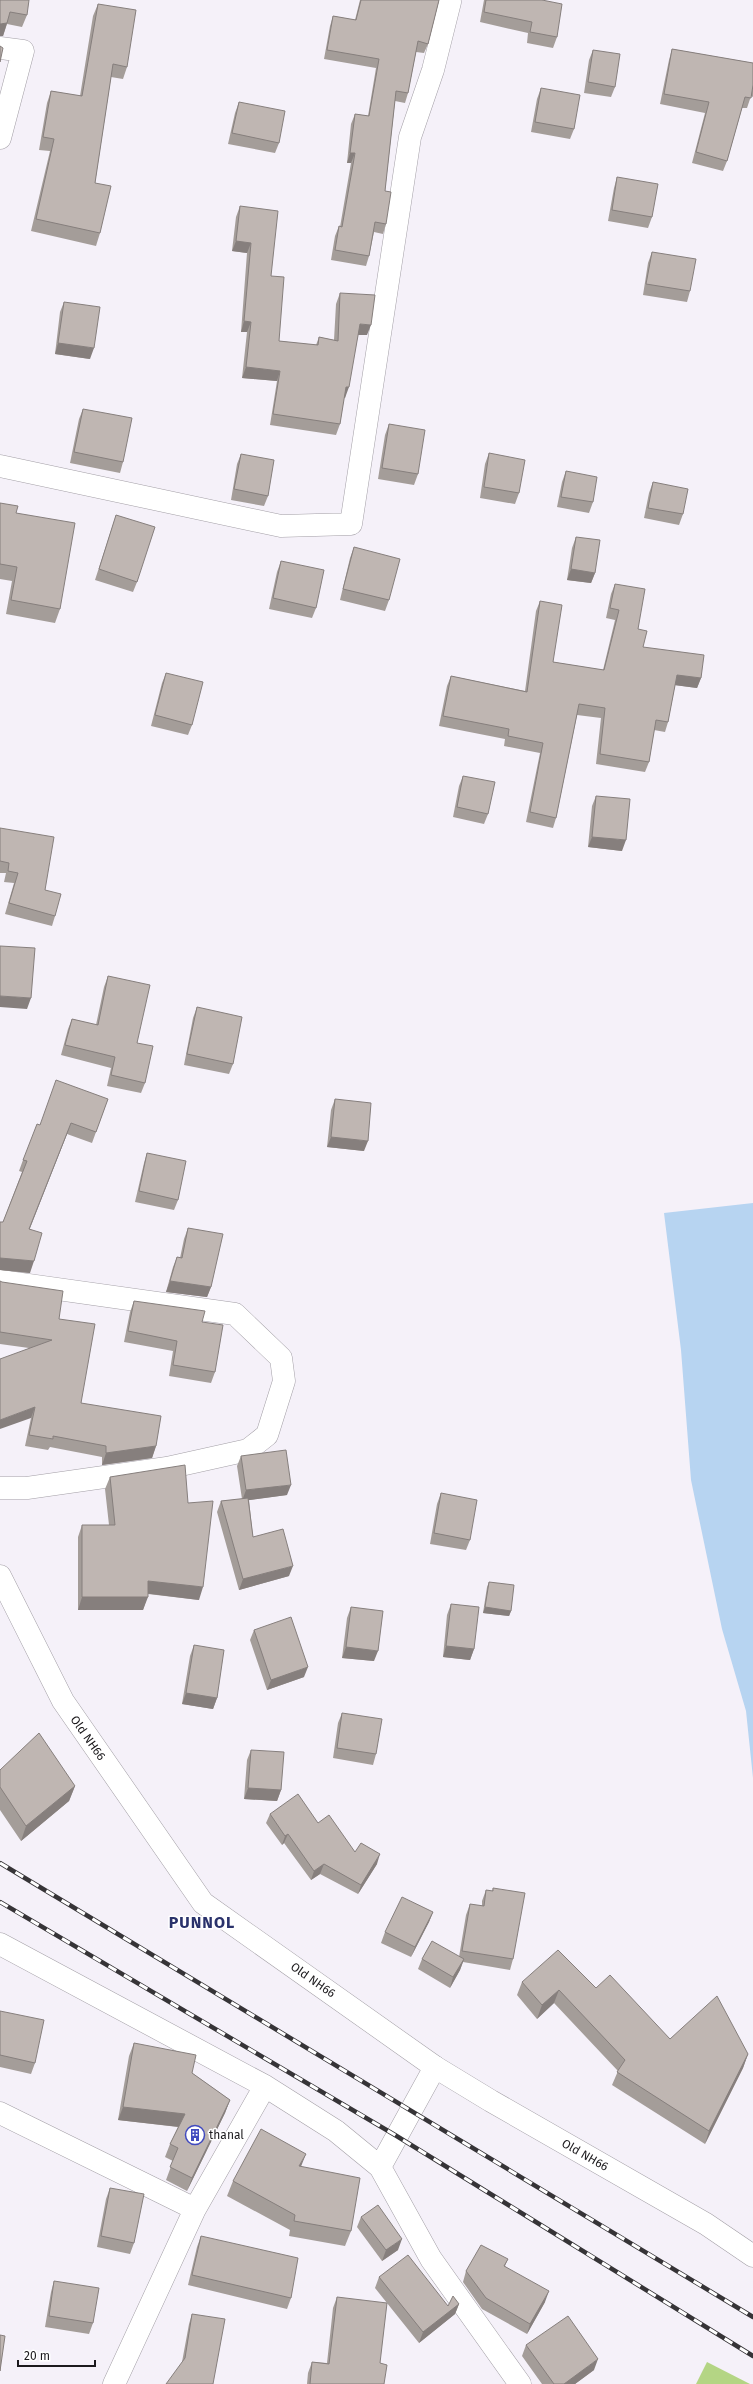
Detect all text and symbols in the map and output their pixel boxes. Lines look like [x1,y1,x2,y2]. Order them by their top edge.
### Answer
street label: Old NH66 [68,1713,108,1763]
district label: PUNNOL [169,1913,235,1932]
street label: Old NH66 [288,1960,338,2000]
building icon: thanal [184,2124,206,2146]
place label: thanal [209,2128,244,2142]
street label: Old NH66 [559,2136,611,2174]
scale bar [18,2342,95,2368]
text: 20 m [24,2349,50,2363]

